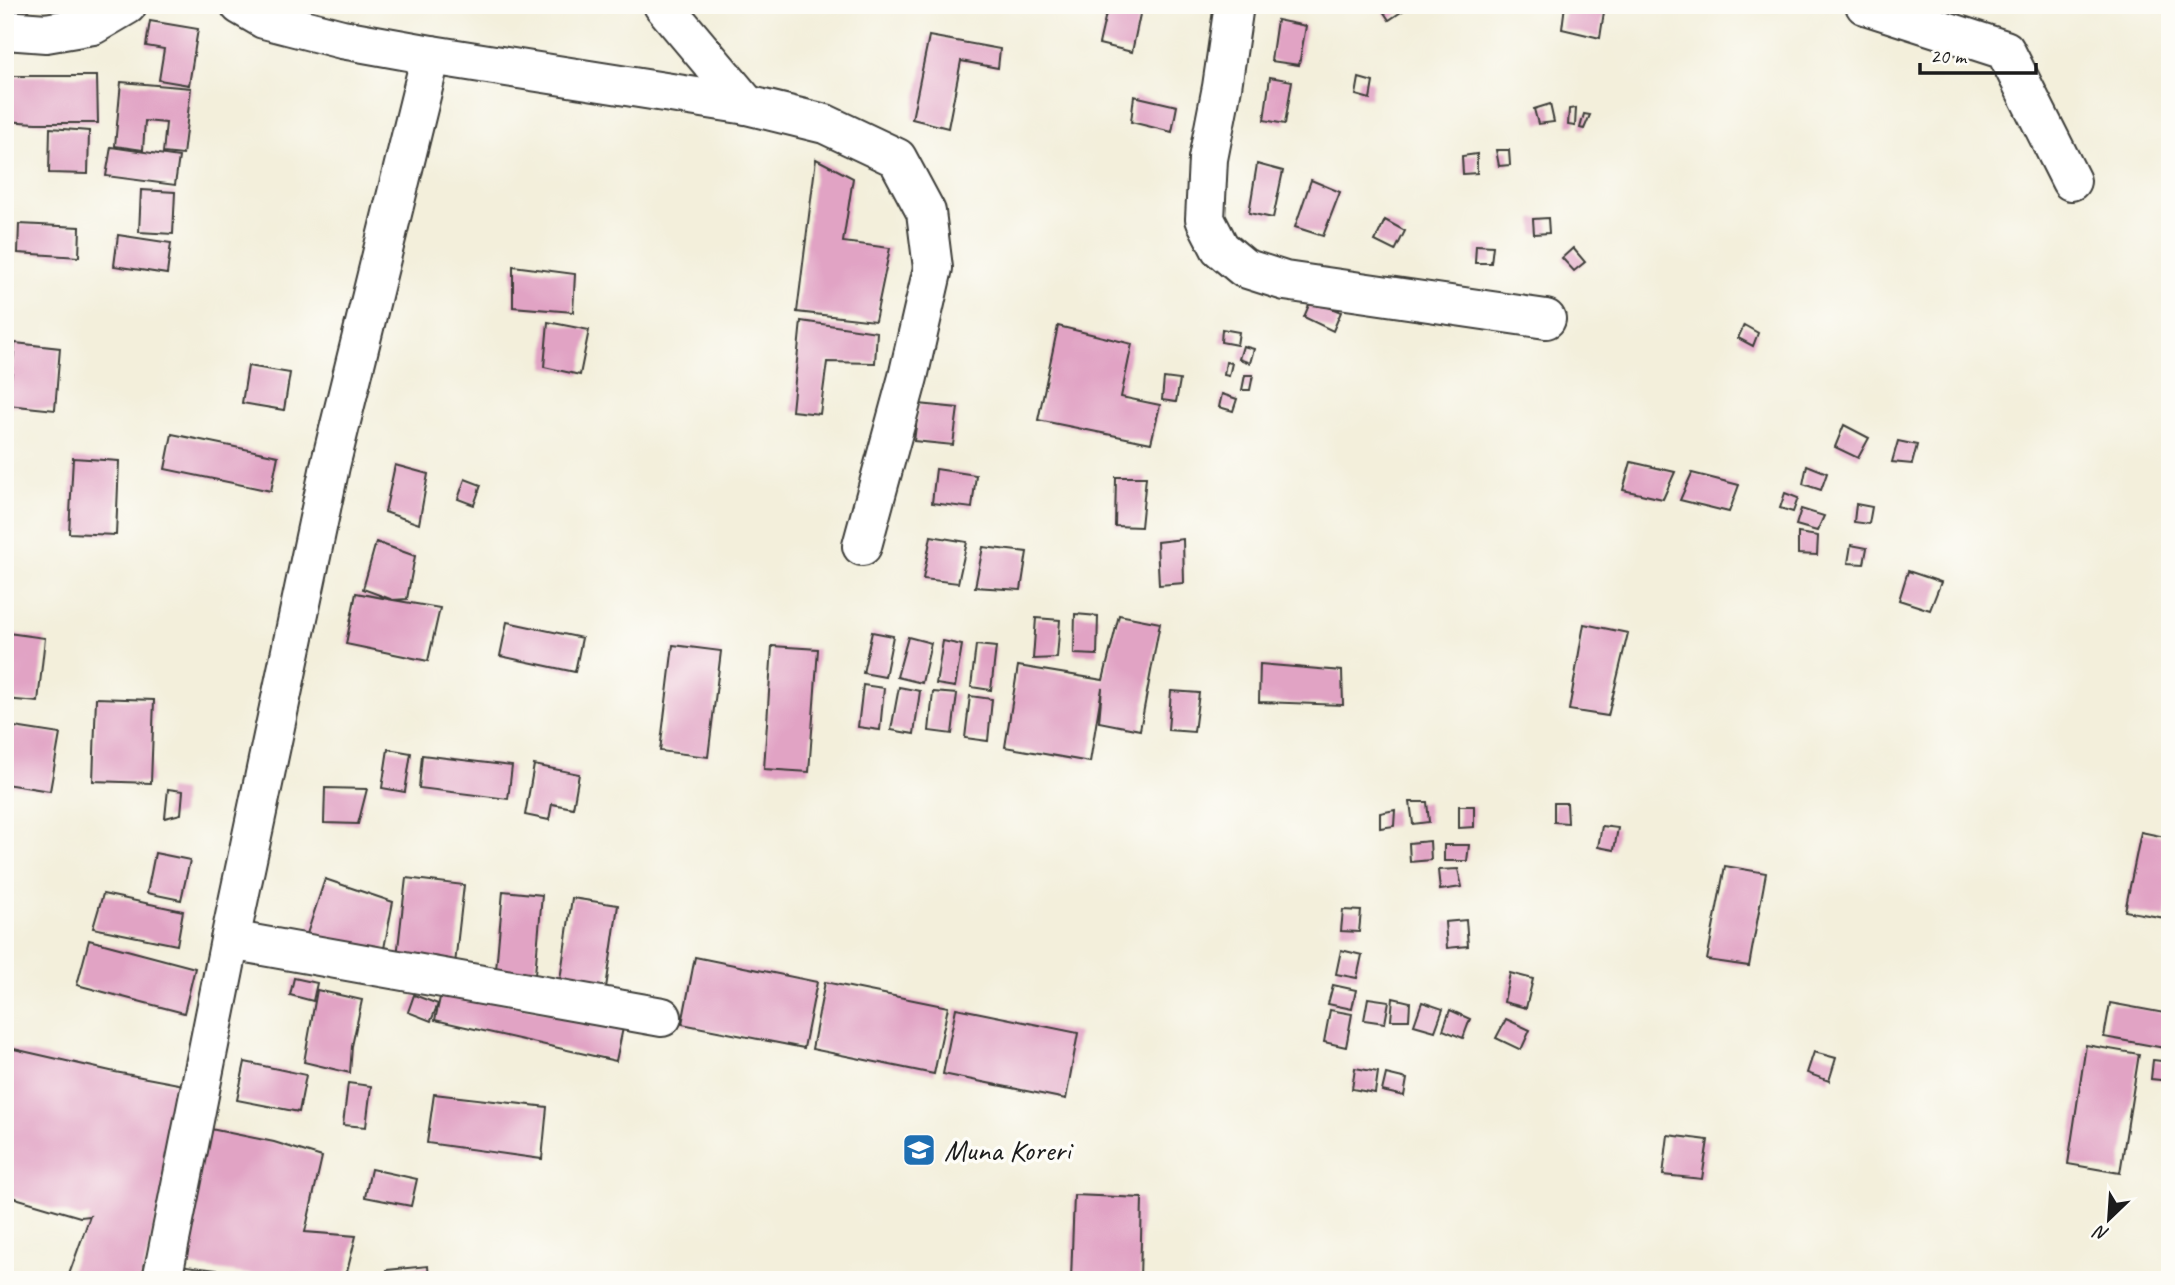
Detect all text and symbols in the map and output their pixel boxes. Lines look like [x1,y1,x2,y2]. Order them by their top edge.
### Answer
scale bar [1920,32,2035,76]
text: 20 m [1930,43,1968,69]
school or university icon: Muna Koreri [900,1131,938,1169]
place label: Muna Koreri [944,1131,1074,1169]
north arrow [2074,1184,2144,1254]
text: N [2089,1219,2113,1247]

